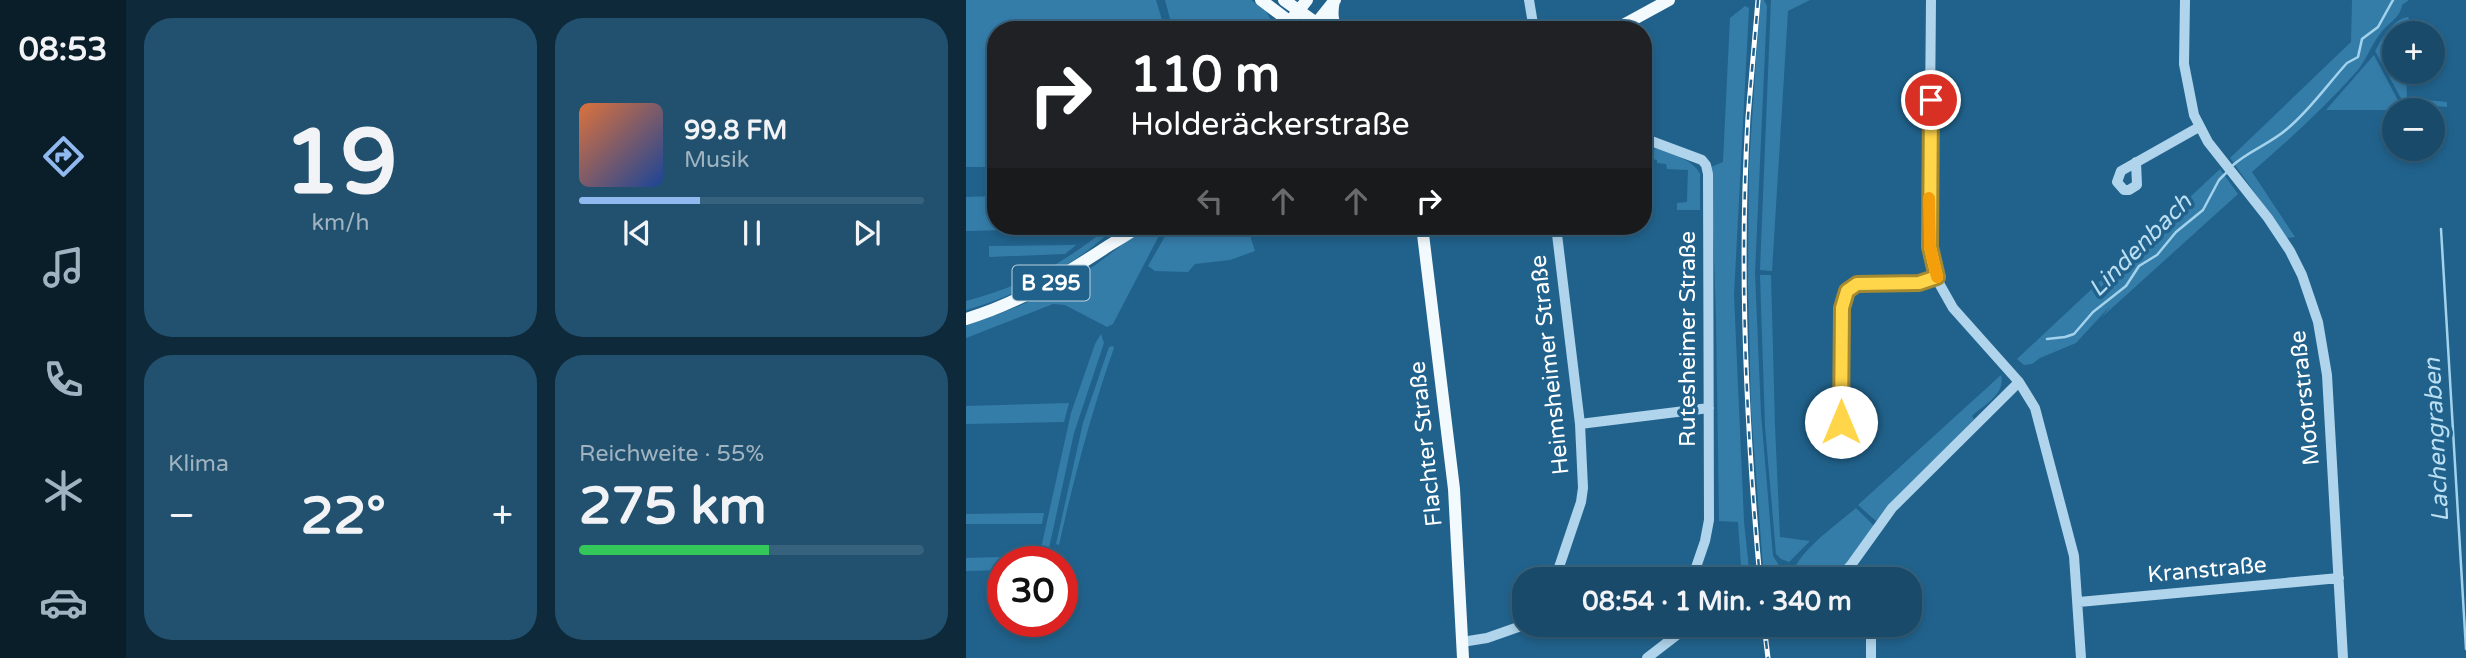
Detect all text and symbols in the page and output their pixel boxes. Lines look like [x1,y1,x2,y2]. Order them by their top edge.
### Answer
map controls [2382,21,2445,161]
button: + [2382,21,2445,84]
text: 08:53 [19,31,107,69]
text: 110 m [1130,46,1280,105]
icon: right [1015,49,1106,140]
pin [1901,70,1961,130]
icon: arrive [1912,81,1950,119]
button: − [2382,98,2445,161]
text: Holderäckerstraße [1130,106,1410,144]
text: 19 [283,108,398,218]
text: 99.8 FM [684,115,787,146]
icon: directions [39,132,88,181]
text: Musik [684,146,749,174]
icon: left [1191,182,1229,220]
icon: ahead [1264,182,1302,220]
icon: ahead [1337,182,1375,220]
icon: right [1410,182,1448,220]
water label: Lindenbach [2083,187,2199,303]
text: km/h [312,209,369,237]
icon: previous [618,214,656,252]
icon: pause [733,214,771,252]
icon: next [848,214,886,252]
street label: Rutesheimer Straße [1674,231,1702,447]
icon: music [39,243,88,292]
street label: Heimsheimer Straße [1525,254,1575,476]
road number: B 295 [1012,266,1090,300]
street label: Motorstraße [2284,329,2326,467]
icon: phone [39,355,88,404]
water label: Lachengraben [2418,356,2455,523]
street label: Flachter Straße [1403,360,1449,528]
position arrow [1804,385,1878,459]
text: Reichweite · 55% [579,440,764,468]
text: Klima [168,450,229,478]
icon: climate [39,466,88,515]
text: 275 km [579,475,767,538]
text: 22° [301,485,386,548]
text: − [168,493,195,539]
text: + [492,493,513,539]
speed limit sign: 30 [987,546,1078,637]
street label: Kranstraße [2146,551,2268,589]
icon: car [39,578,88,627]
text: 08:54 · 1 Min. · 340 m [1582,586,1852,617]

